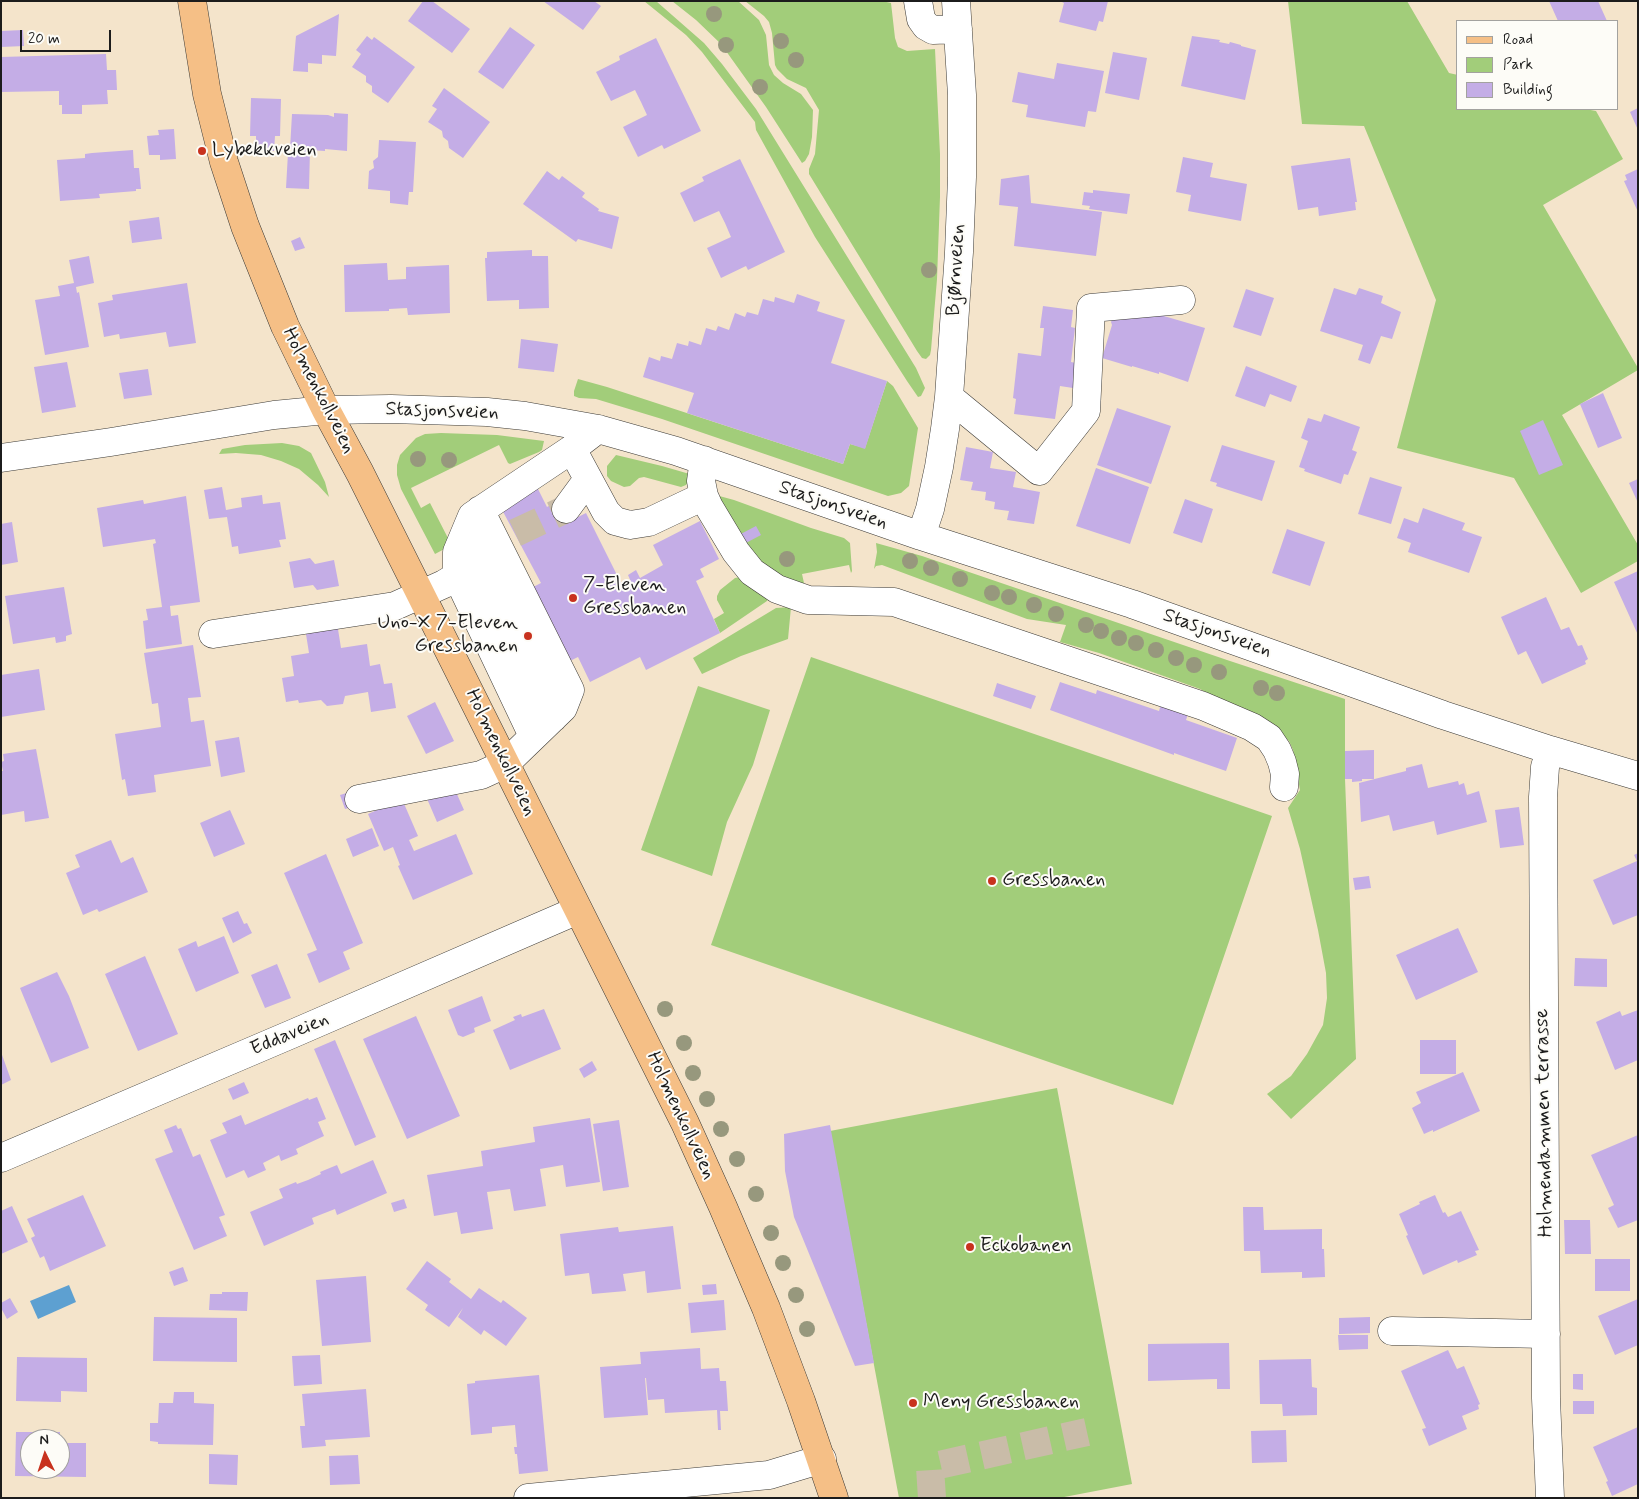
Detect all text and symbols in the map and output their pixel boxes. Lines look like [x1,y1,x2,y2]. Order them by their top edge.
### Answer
scale bar [22,20,114,52]
legend [1456,20,1619,110]
text: 20 m [28,29,60,49]
text: Road [1503,30,1533,50]
text: Park [1503,55,1533,75]
text: Building [1503,80,1553,100]
place label: Lybekkveien [212,139,317,163]
marker: Lybekkveien [196,145,208,157]
street label: Bjørnveien [943,223,971,317]
street label: Holmenkollveien [276,324,360,458]
street label: Stasjonsveien [385,398,499,426]
street label: Stasjonsveien [776,476,890,536]
place label: 7-Eleven Gressbanen [583,574,686,621]
marker: 7-Eleven Gressbanen [567,592,579,604]
street label: Stasjonsveien [1160,604,1274,664]
place label: Uno-X 7-Eleven Gressbanen [378,612,518,659]
marker: Uno-X 7-Eleven Gressbanen [522,630,534,642]
street label: Holmenkollveien [459,686,541,820]
place label: Gressbanen [1002,869,1105,893]
marker: Gressbanen [986,875,998,887]
street label: Eddaveien [247,1008,333,1062]
street label: Holmendammen terrasse [1531,1009,1559,1237]
street label: Holmenkollveien [640,1048,720,1184]
place label: Eckobanen [980,1235,1072,1259]
marker: Eckobanen [964,1241,976,1253]
place label: Meny Gressbanen [923,1391,1079,1415]
marker: Meny Gressbanen [907,1397,919,1409]
north arrow [20,1429,70,1479]
text: N [39,1431,49,1449]

